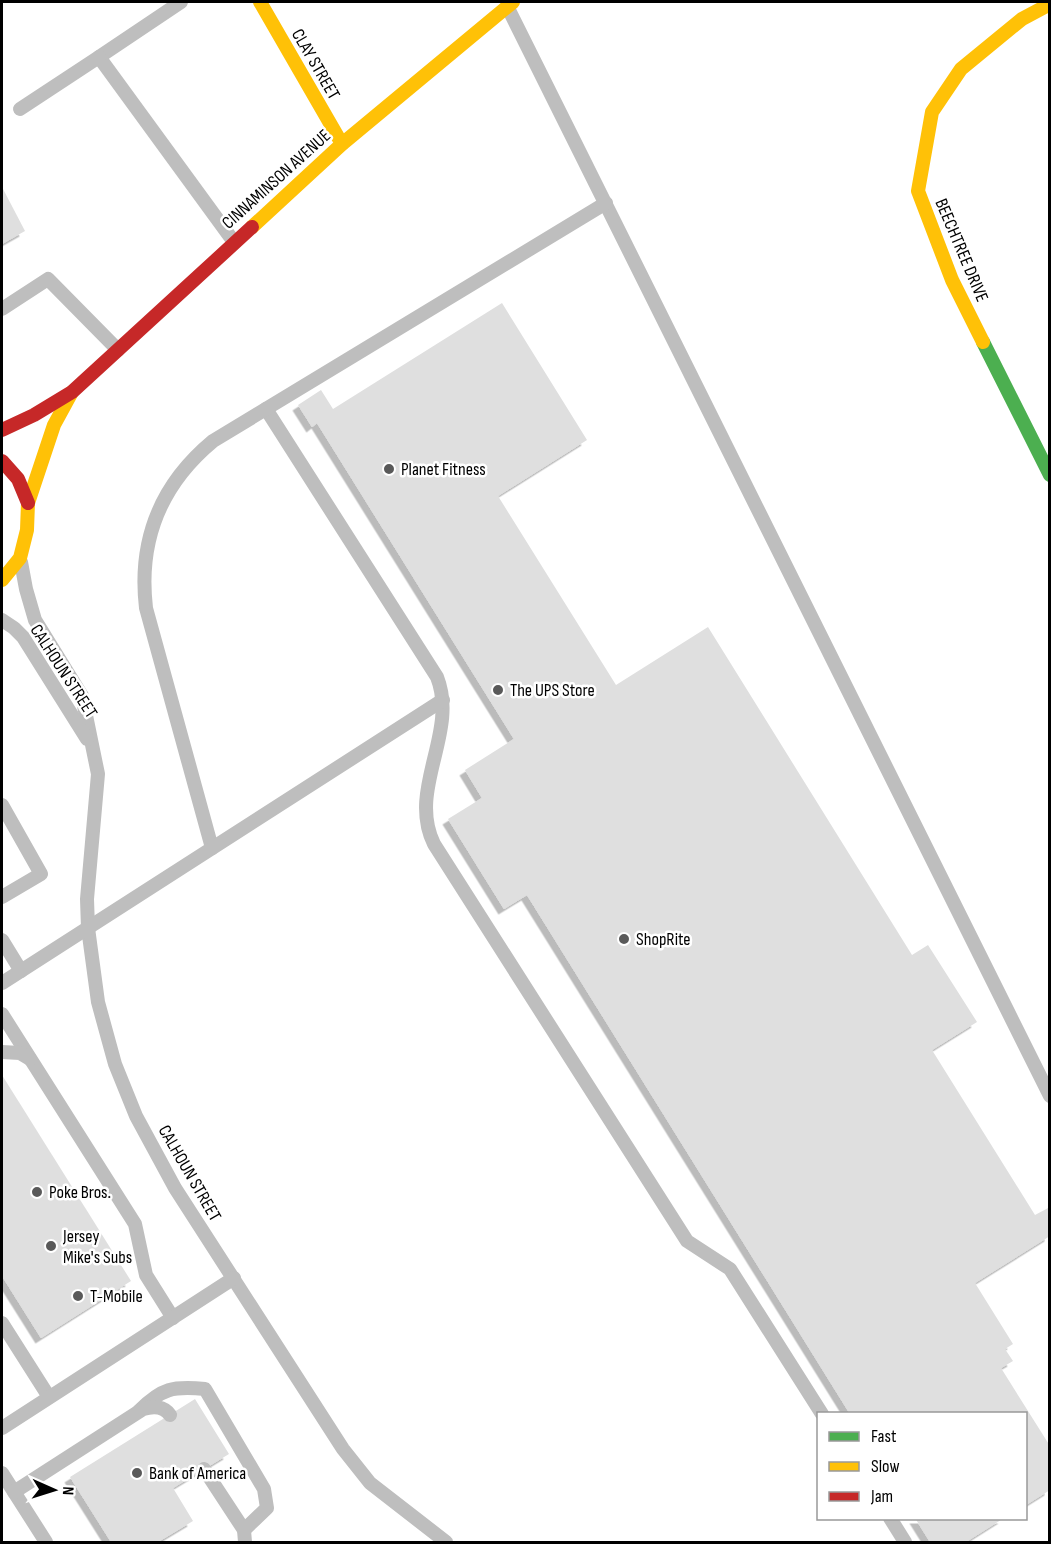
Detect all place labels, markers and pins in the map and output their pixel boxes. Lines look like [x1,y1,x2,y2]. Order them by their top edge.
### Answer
place label: Planet Fitness [401,459,486,480]
marker: Planet Fitness [382,462,396,476]
place label: The UPS Store [510,680,595,701]
marker: The UPS Store [491,683,505,697]
place label: ShopRite [636,929,691,950]
marker: ShopRite [617,932,631,946]
place label: Poke Bros. [49,1182,111,1203]
marker: Poke Bros. [30,1185,44,1199]
place label: Jersey Mike's Subs [62,1226,132,1268]
marker: Jersey Mike's Subs [44,1239,58,1253]
place label: T-Mobile [90,1286,143,1307]
marker: T-Mobile [71,1289,85,1303]
place label: Bank of America [149,1463,246,1484]
marker: Bank of America [130,1466,144,1480]

